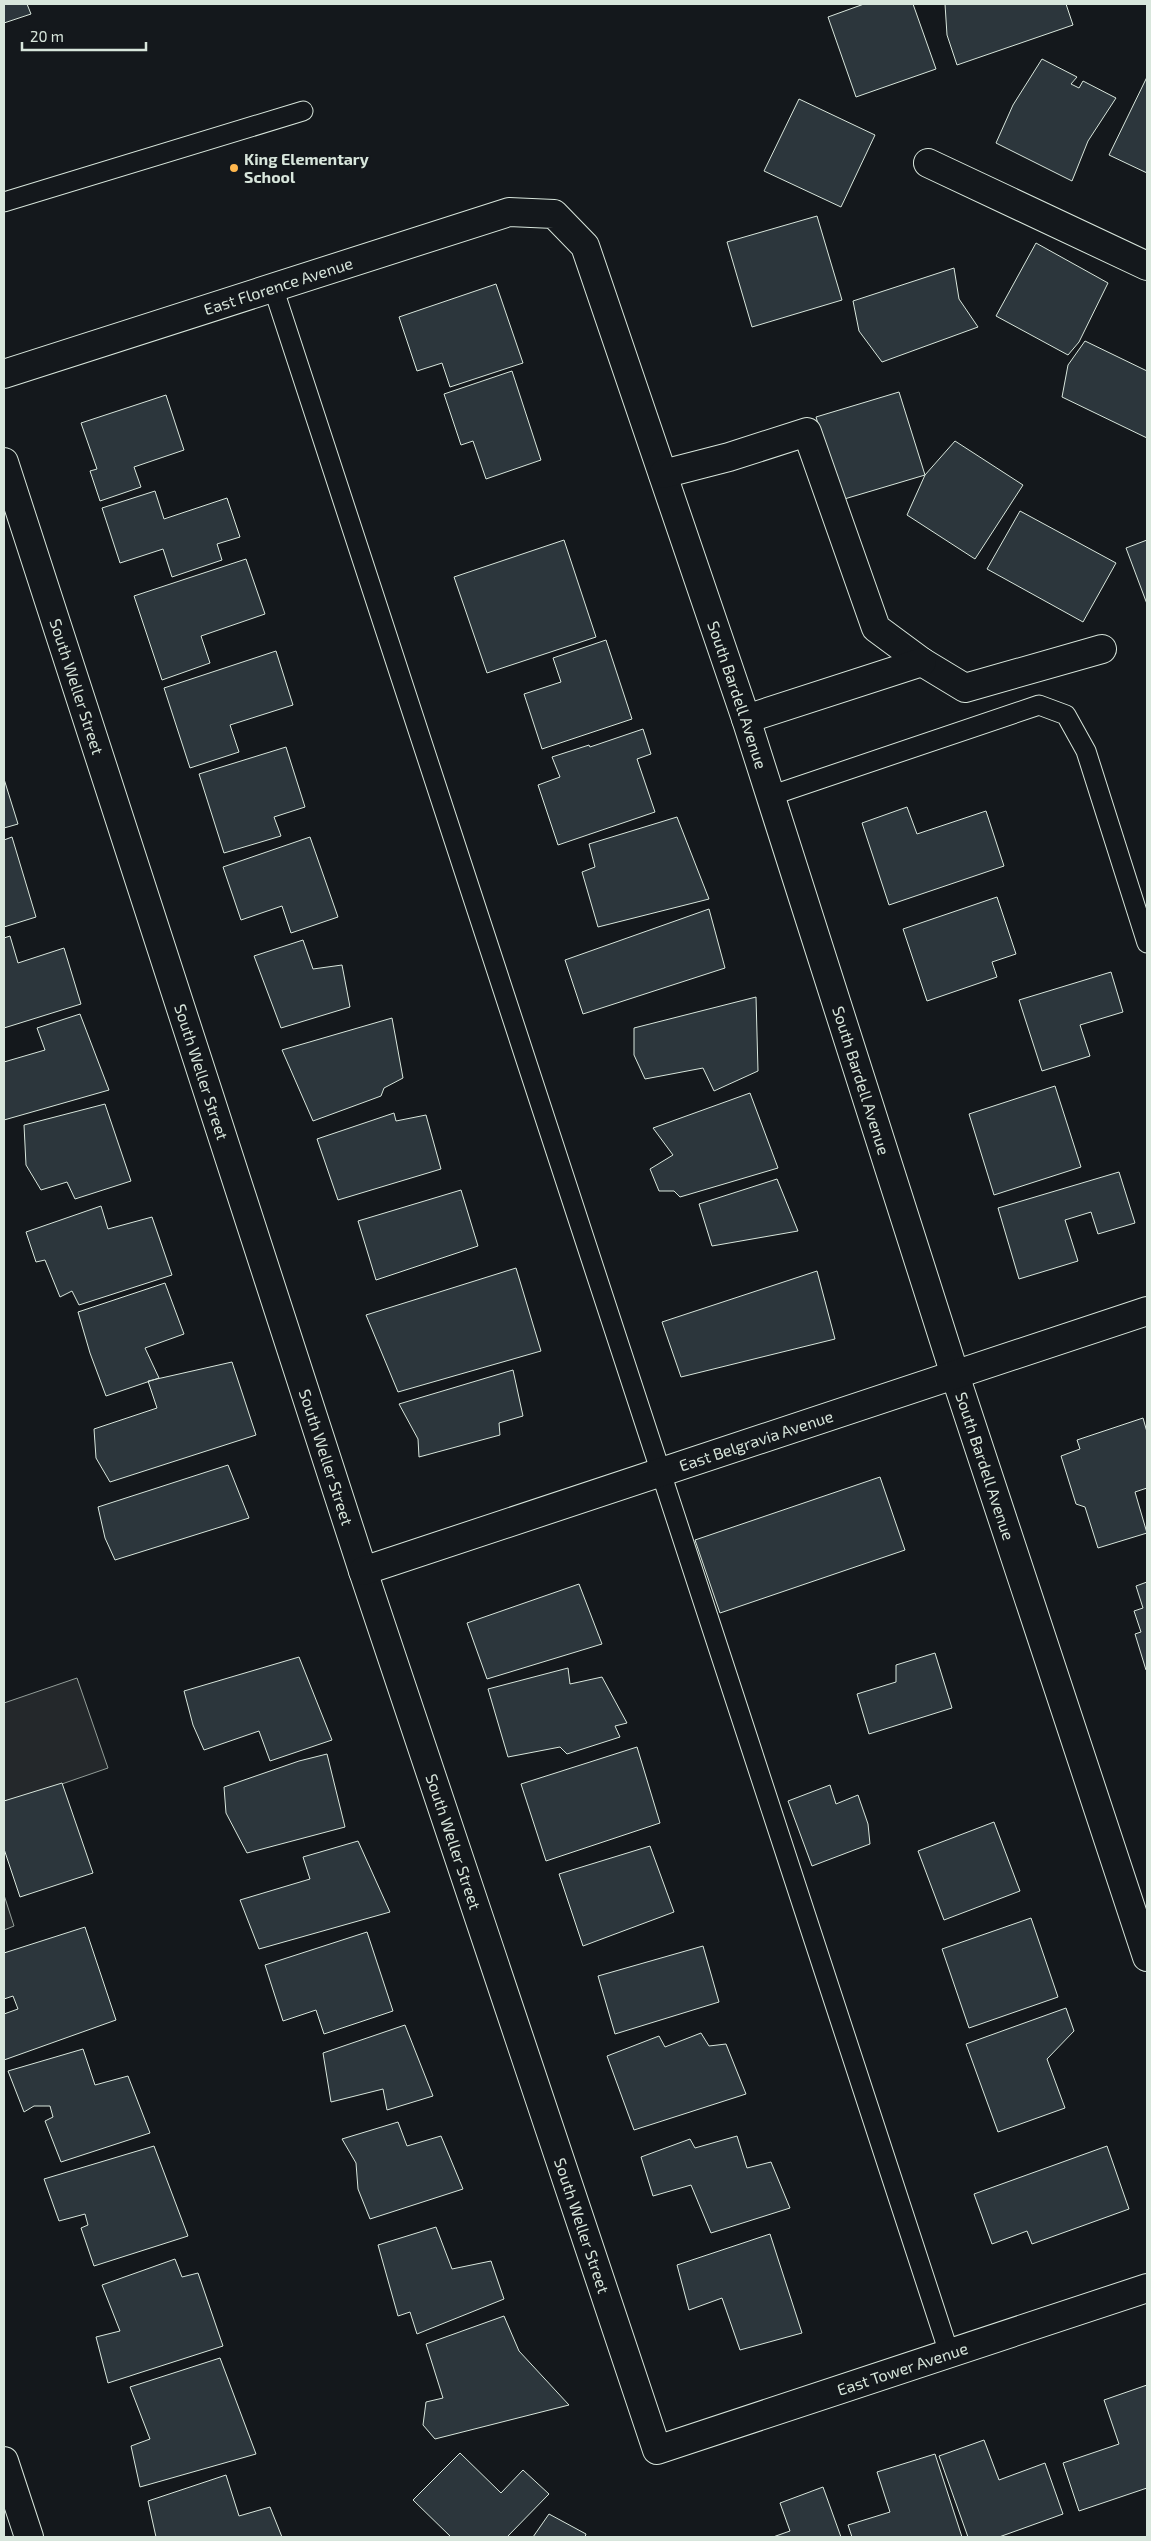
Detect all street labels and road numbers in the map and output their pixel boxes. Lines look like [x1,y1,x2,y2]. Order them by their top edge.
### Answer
street label: East Florence Avenue [201,253,355,318]
street label: South Weller Street [46,616,108,757]
street label: South Bardell Avenue [704,618,771,771]
street label: South Weller Street [171,1001,233,1142]
street label: South Bardell Avenue [829,1004,894,1157]
street label: South Weller Street [296,1387,357,1527]
street label: South Bardell Avenue [952,1389,1019,1542]
street label: East Belgravia Avenue [676,1406,835,1475]
street label: South Weller Street [422,1771,485,1912]
street label: South Weller Street [551,2155,614,2296]
street label: East Tower Avenue [835,2338,970,2399]

